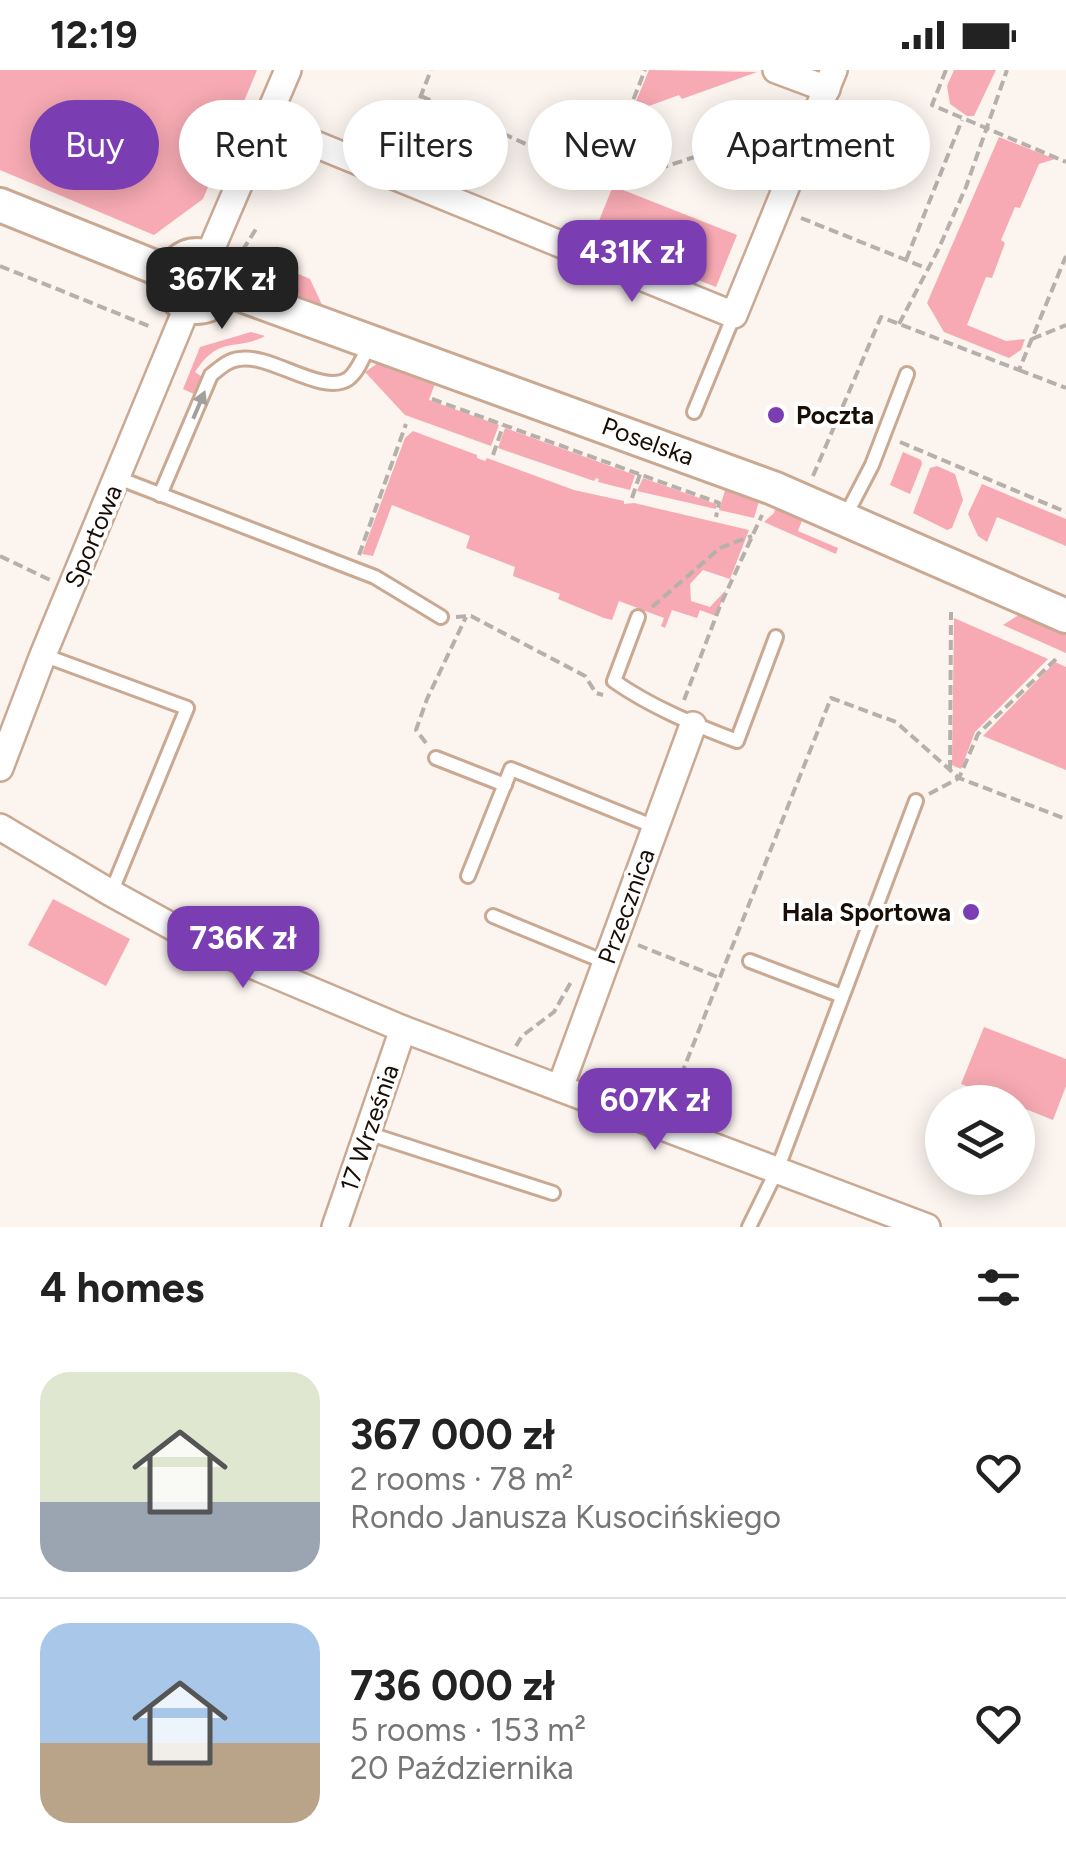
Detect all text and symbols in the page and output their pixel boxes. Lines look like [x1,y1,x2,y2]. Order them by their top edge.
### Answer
text: 12:19 [50,12,138,58]
chip: Buy [30,100,159,190]
chip: Rent [179,100,323,190]
chip: Filters [343,100,508,190]
chip: New [528,100,672,190]
chip: Apartment [692,100,930,190]
pin: 431K zł [540,220,724,305]
text: 431K zł [580,233,684,271]
pin: 367K zł [130,247,314,332]
text: 367K zł [168,260,276,298]
one-way arrow [191,390,207,420]
place label: Poczta [796,400,874,430]
marker: Poczta [765,404,787,426]
street label: Poselska [598,411,698,471]
street label: Sportowa [58,480,128,592]
street label: Przecznica [591,844,661,968]
place label: Hala Sportowa [782,897,951,927]
marker: Hala Sportowa [960,901,982,923]
pin: 736K zł [151,906,335,991]
text: 736K zł [189,919,297,957]
street label: 17 Września [333,1060,405,1196]
pin: 607K zł [563,1068,747,1153]
text: 607K zł [600,1081,710,1119]
map controls [925,1085,1035,1195]
button: layers [925,1085,1035,1195]
icon: filters [971,1260,1026,1315]
text: 4 homes [40,1262,204,1313]
text: 367 000 zł [350,1409,555,1460]
icon: home [120,1412,240,1532]
icon: heart [971,1445,1026,1500]
text: 2 rooms · 78 m² [350,1460,573,1498]
text: Rondo Janusza Kusocińskiego [350,1498,781,1536]
text: 736 000 zł [350,1660,555,1711]
icon: home [120,1663,240,1783]
icon: heart [971,1696,1026,1751]
text: 5 rooms · 153 m² [350,1711,586,1749]
text: 20 Października [350,1749,574,1787]

